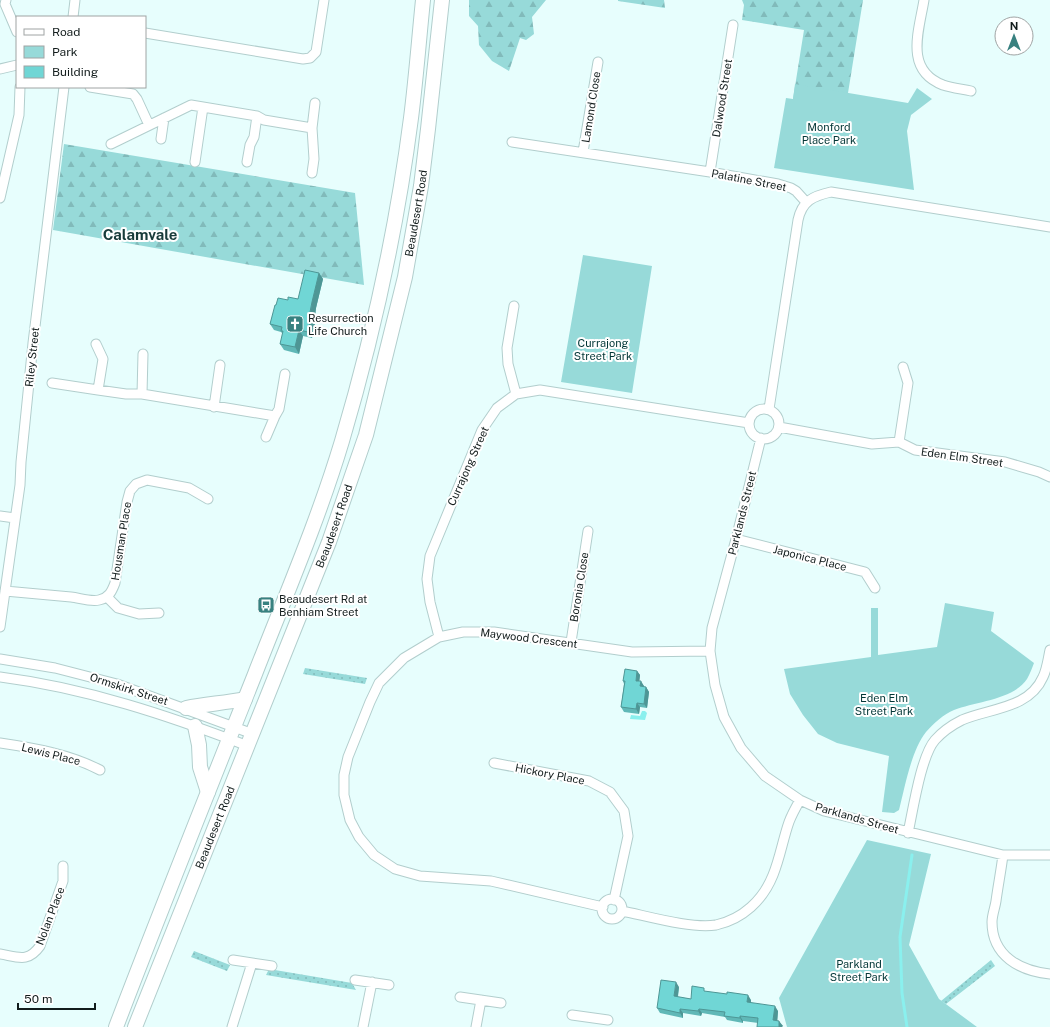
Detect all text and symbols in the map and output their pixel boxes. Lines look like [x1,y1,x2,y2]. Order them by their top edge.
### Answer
legend [16,16,146,88]
north arrow [994,16,1034,56]
text: N [1010,20,1018,32]
text: Road [52,25,80,39]
text: Park [52,45,78,59]
street label: Dalwood Street [710,58,734,138]
text: Building [52,65,98,79]
street label: Lamond Close [579,70,603,144]
park label: Monford Place Park [802,121,856,146]
street label: Palatine Street [710,167,788,193]
street label: Beaudesert Road [403,169,429,258]
district label: Calamvale [103,226,177,243]
place label: Resurrection Life Church [308,312,374,337]
church icon: Resurrection Life Church [285,314,305,334]
street label: Riley Street [23,327,41,387]
park label: Currajong Street Park [574,337,632,362]
street label: Currajong Street [445,424,491,508]
street label: Eden Elm Street [920,445,1004,469]
street label: Parklands Street [726,470,758,556]
street label: Beaudesert Road [313,483,354,570]
street label: Housman Place [109,501,133,581]
street label: Japonica Place [772,543,848,573]
street label: Boronia Close [568,551,590,623]
place label: Beaudesert Rd at Benhiam Street [279,593,367,618]
bus stop icon: Beaudesert Rd at Benhiam Street [256,595,276,615]
street label: Maywood Crescent [480,626,578,650]
street label: Ormskirk Street [88,671,170,707]
park label: Eden Elm Street Park [855,692,913,717]
street label: Lewis Place [20,741,82,767]
street label: Hickory Place [514,761,586,787]
street label: Beaudesert Road [193,784,237,870]
street label: Parklands Street [814,800,900,836]
street label: Nolan Place [33,885,67,947]
park label: Parkland Street Park [830,958,888,983]
scale bar [18,985,95,1011]
text: 50 m [24,992,52,1006]

